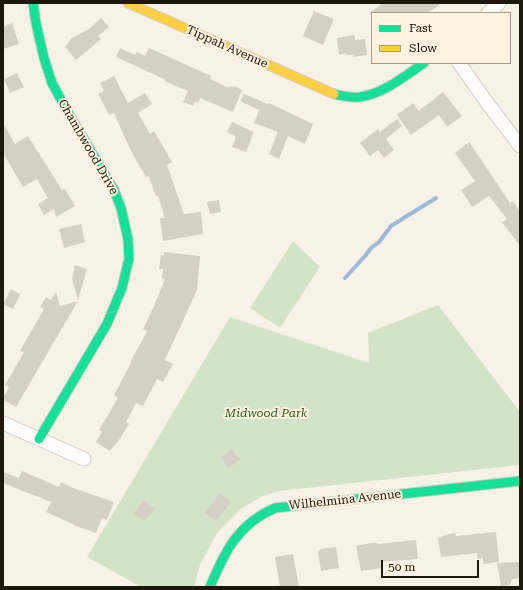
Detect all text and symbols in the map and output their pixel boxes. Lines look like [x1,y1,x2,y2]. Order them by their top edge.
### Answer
legend [371,12,511,64]
text: Fast [409,21,432,35]
street label: Tippah Avenue [184,23,270,71]
text: Slow [409,41,437,55]
street label: Chambwood Drive [55,97,121,197]
park label: Midwood Park [225,406,307,420]
street label: Wilhelmina Avenue [288,487,402,513]
scale bar [383,552,481,578]
text: 50 m [388,560,415,574]

